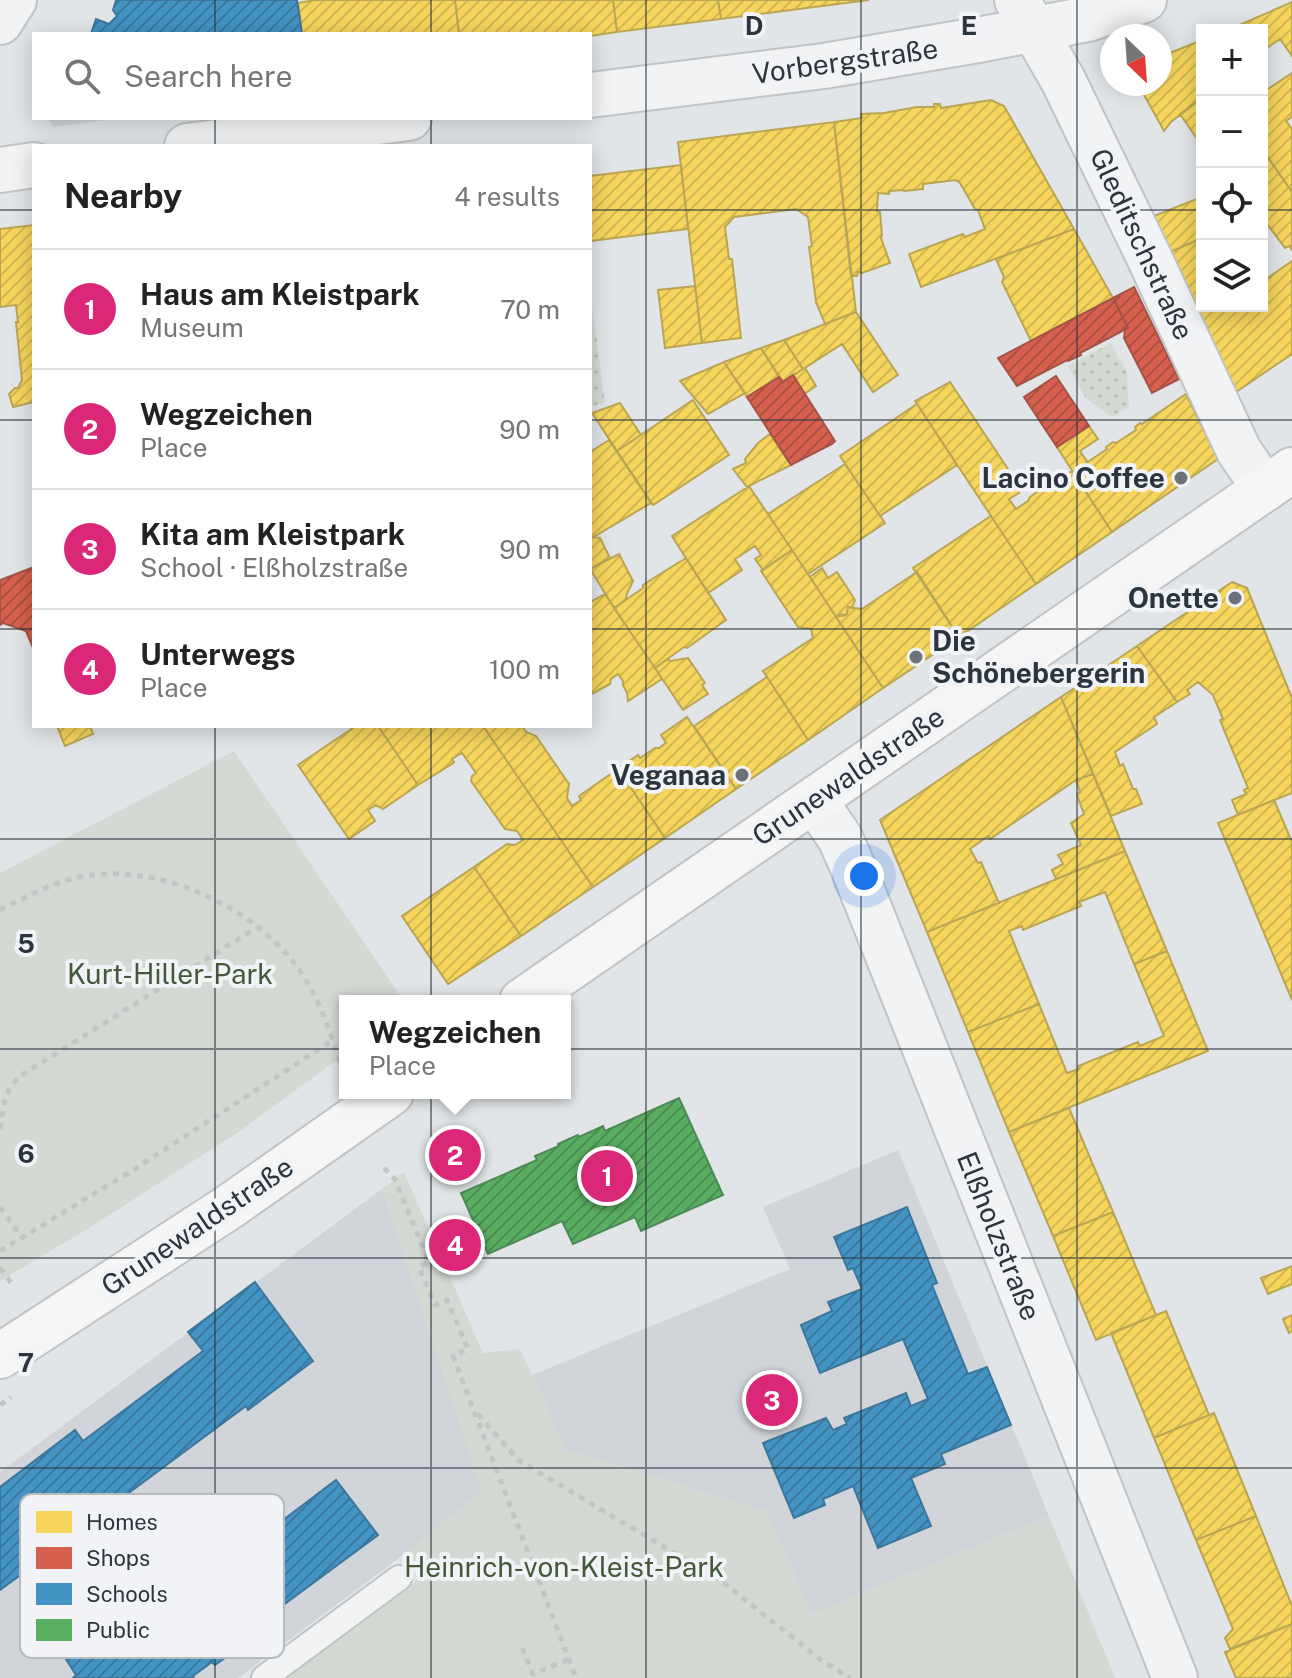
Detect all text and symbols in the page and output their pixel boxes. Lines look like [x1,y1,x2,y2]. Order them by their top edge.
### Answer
text: D [745,10,763,41]
text: E [961,10,977,41]
north arrow [1100,24,1172,96]
map controls [1196,24,1268,312]
button: + [1196,24,1268,96]
street label: Vorbergstraße [750,31,940,90]
search box [32,32,592,120]
icon: search [60,54,104,98]
text: Search here [124,58,292,94]
button: − [1196,96,1268,168]
street label: Gleditschstraße [1084,143,1201,345]
button: locate [1196,168,1268,240]
text: Nearby [64,176,182,216]
text: 4 results [454,181,560,212]
button: layers [1196,240,1268,312]
text: Haus am Kleistpark [140,276,420,312]
text: 1 [84,294,96,325]
text: 70 m [500,294,560,325]
text: Museum [140,312,244,343]
text: Wegzeichen [140,396,313,432]
text: 2 [82,414,98,445]
text: 90 m [499,414,560,445]
text: Place [140,432,207,463]
place label: Lacino Coffee [981,461,1165,494]
marker: Lacino Coffee [1172,469,1190,487]
text: Kita am Kleistpark [140,516,405,552]
text: 3 [81,534,99,565]
text: 90 m [499,534,560,565]
text: School · Elßholzstraße [140,552,408,583]
place label: Onette [1128,581,1219,614]
marker: Onette [1226,589,1244,607]
place label: Die Schönebergerin [932,624,1145,689]
text: Unterwegs [140,636,296,672]
marker: Die Schönebergerin [907,648,925,666]
text: 4 [81,654,99,685]
text: 100 m [489,654,560,685]
text: Place [140,672,207,703]
street label: Grunewaldstraße [746,699,950,852]
place label: Veganaa [611,758,726,791]
marker: Veganaa [733,766,751,784]
your location [844,856,884,896]
text: 5 [17,928,35,959]
park label: Kurt-Hiller-Park [67,957,273,990]
popup [339,995,571,1099]
text: Wegzeichen [369,1014,541,1050]
text: Place [369,1050,436,1081]
pin: 2 [429,1125,481,1185]
text: 6 [17,1138,35,1169]
pin: 1 [581,1146,633,1206]
street label: Elßholzstraße [951,1147,1048,1325]
street label: Grunewaldstraße [95,1149,299,1302]
pin: 4 [429,1215,481,1275]
text: 7 [18,1347,34,1378]
pin: 3 [746,1370,798,1430]
legend [20,1494,284,1658]
text: Homes [86,1509,158,1535]
text: Shops [86,1545,150,1571]
park label: Heinrich-von-Kleist-Park [404,1550,724,1583]
text: Schools [86,1581,168,1607]
text: Public [86,1617,150,1643]

